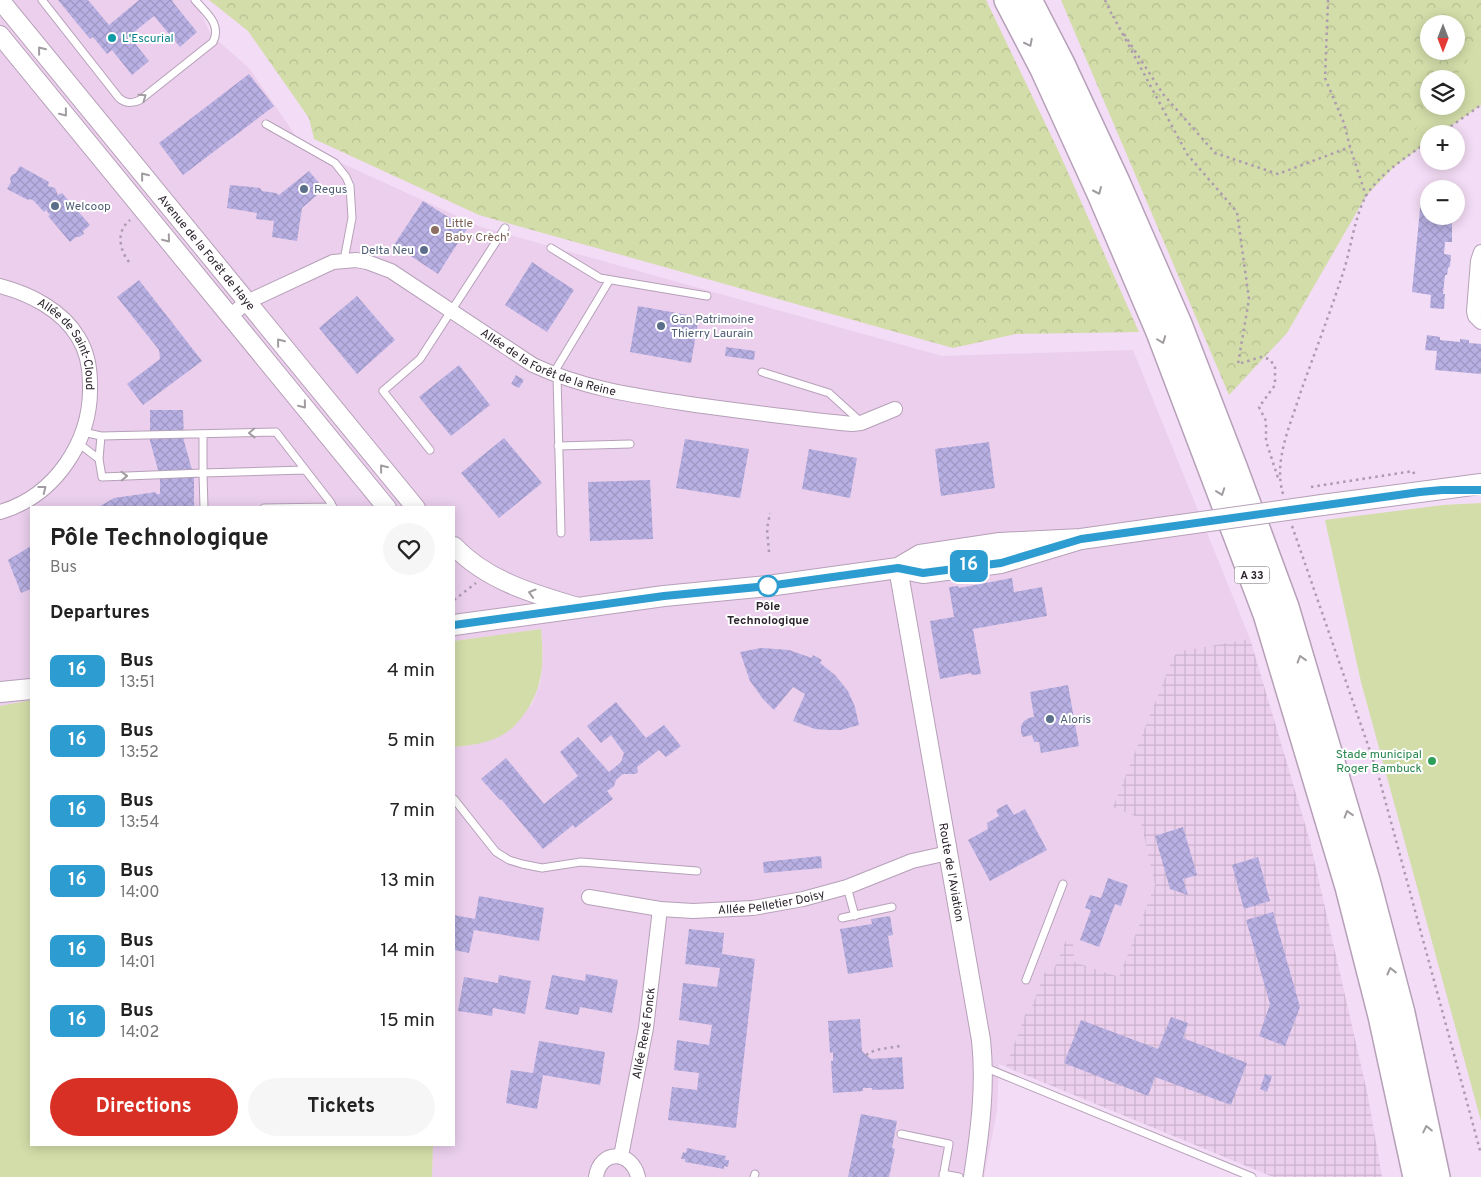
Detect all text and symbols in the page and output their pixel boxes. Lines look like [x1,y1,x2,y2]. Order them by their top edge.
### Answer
north arrow [1420,15,1465,60]
map controls [1420,15,1465,225]
place label: L'Escurial [122,31,174,47]
marker: L'Escurial [106,32,118,44]
one-way arrow [1023,38,1033,47]
one-way arrow [39,47,47,56]
button: layers [1420,70,1465,115]
one-way arrow [138,94,147,103]
one-way arrow [59,108,68,117]
button: + [1420,125,1465,170]
one-way arrow [141,173,150,182]
button: − [1420,180,1465,225]
place label: Regus [314,182,348,198]
marker: Regus [298,183,310,195]
one-way arrow [1092,186,1102,195]
street label: Avenue de la Forêt de Haye [154,192,258,314]
place label: Welcoop [65,199,111,215]
marker: Welcoop [49,200,61,212]
place label: Little Baby Crèch' [445,216,509,246]
marker: Little Baby Crèch' [429,224,441,236]
one-way arrow [161,233,170,242]
place label: Delta Neu [361,243,414,259]
marker: Delta Neu [418,244,430,256]
street label: Allée de Saint-Cloud [34,295,97,390]
place label: Gan Patrimoine Thierry Laurain [671,312,754,342]
marker: Gan Patrimoine Thierry Laurain [655,320,667,332]
street label: Allée de la Forêt de la Reine [477,325,617,400]
one-way arrow [1156,335,1166,344]
one-way arrow [277,339,286,348]
one-way arrow [298,400,307,409]
one-way arrow [247,428,255,438]
one-way arrow [381,465,389,474]
one-way arrow [120,470,128,481]
one-way arrow [37,486,46,494]
one-way arrow [1215,487,1225,495]
button: heart [383,523,435,575]
text: Pôle Technologique [50,524,269,554]
line badge: 16 [946,550,992,582]
text: 16 [960,554,978,577]
text: Bus [50,558,77,578]
road number: A 33 [1234,566,1270,584]
marker: Pôle Technologique [757,575,779,597]
one-way arrow [529,589,537,599]
place label: Pôle Technologique [727,599,809,629]
text: Departures [50,601,150,625]
text: Bus [120,649,154,673]
one-way arrow [1297,655,1307,663]
text: 16 [68,659,87,682]
text: 4 min [387,659,435,683]
text: 13:51 [120,673,155,693]
place label: Aloris [1060,712,1091,728]
marker: Aloris [1044,713,1056,725]
text: Bus [120,719,154,743]
text: 16 [68,729,87,752]
text: 5 min [387,729,435,753]
text: 13:52 [120,743,159,763]
place label: Stade municipal Roger Bambuck [1336,747,1422,777]
marker: Stade municipal Roger Bambuck [1426,755,1438,767]
text: Bus [120,789,154,813]
text: 16 [68,799,87,822]
text: 7 min [390,799,435,823]
one-way arrow [1343,811,1353,819]
text: 13:54 [120,813,159,833]
street label: Route de l'Aviation [934,822,967,923]
text: Bus [120,859,154,883]
text: 16 [68,869,87,892]
text: 13 min [380,869,435,893]
text: 14:00 [120,883,160,903]
street label: Allée Pelletier Doisy [718,886,827,919]
text: Bus [120,929,154,953]
text: 16 [68,939,87,962]
text: 14 min [380,939,435,963]
text: 14:01 [120,953,155,973]
one-way arrow [1386,966,1397,975]
street label: Allée René Fonck [629,987,660,1080]
text: Bus [120,999,154,1023]
text: 16 [68,1009,87,1032]
text: 15 min [380,1009,435,1033]
text: 14:02 [120,1023,159,1043]
button: Directions [50,1078,238,1136]
button: Tickets [248,1078,435,1136]
one-way arrow [1422,1125,1433,1134]

